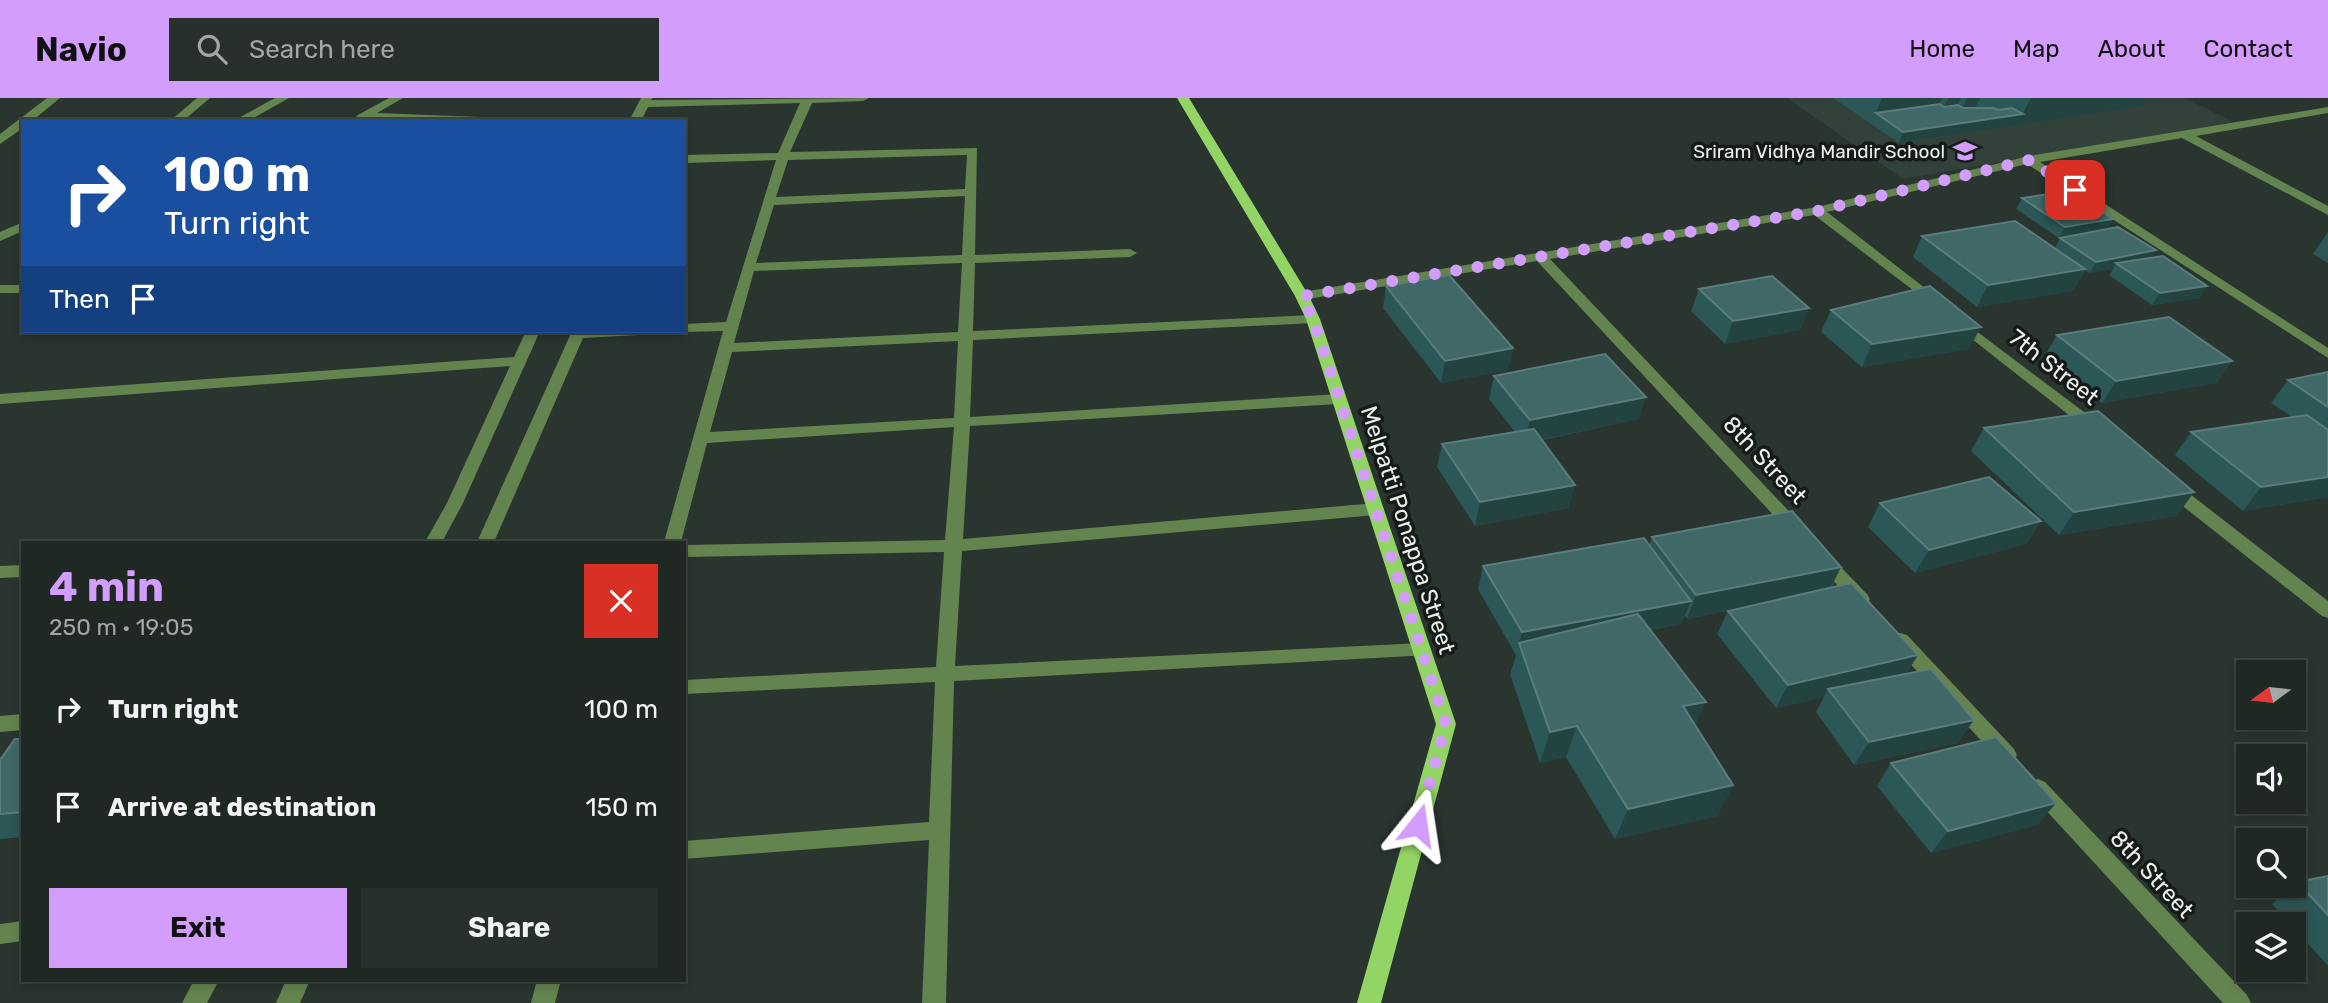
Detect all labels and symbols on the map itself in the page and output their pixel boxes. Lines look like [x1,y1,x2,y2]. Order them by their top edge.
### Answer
school or university icon: Sriram Vidhya Mandir School [1951,137,1979,165]
place label: Sriram Vidhya Mandir School [1693,140,1945,163]
pin [2045,160,2105,220]
street label: 7th Street [2003,323,2105,411]
street label: Melpatti Ponappa Street [1355,403,1461,657]
street label: 8th Street [1717,410,1813,510]
north arrow [2236,660,2306,730]
position arrow [1381,788,1455,862]
street label: 8th Street [2104,824,2200,924]

